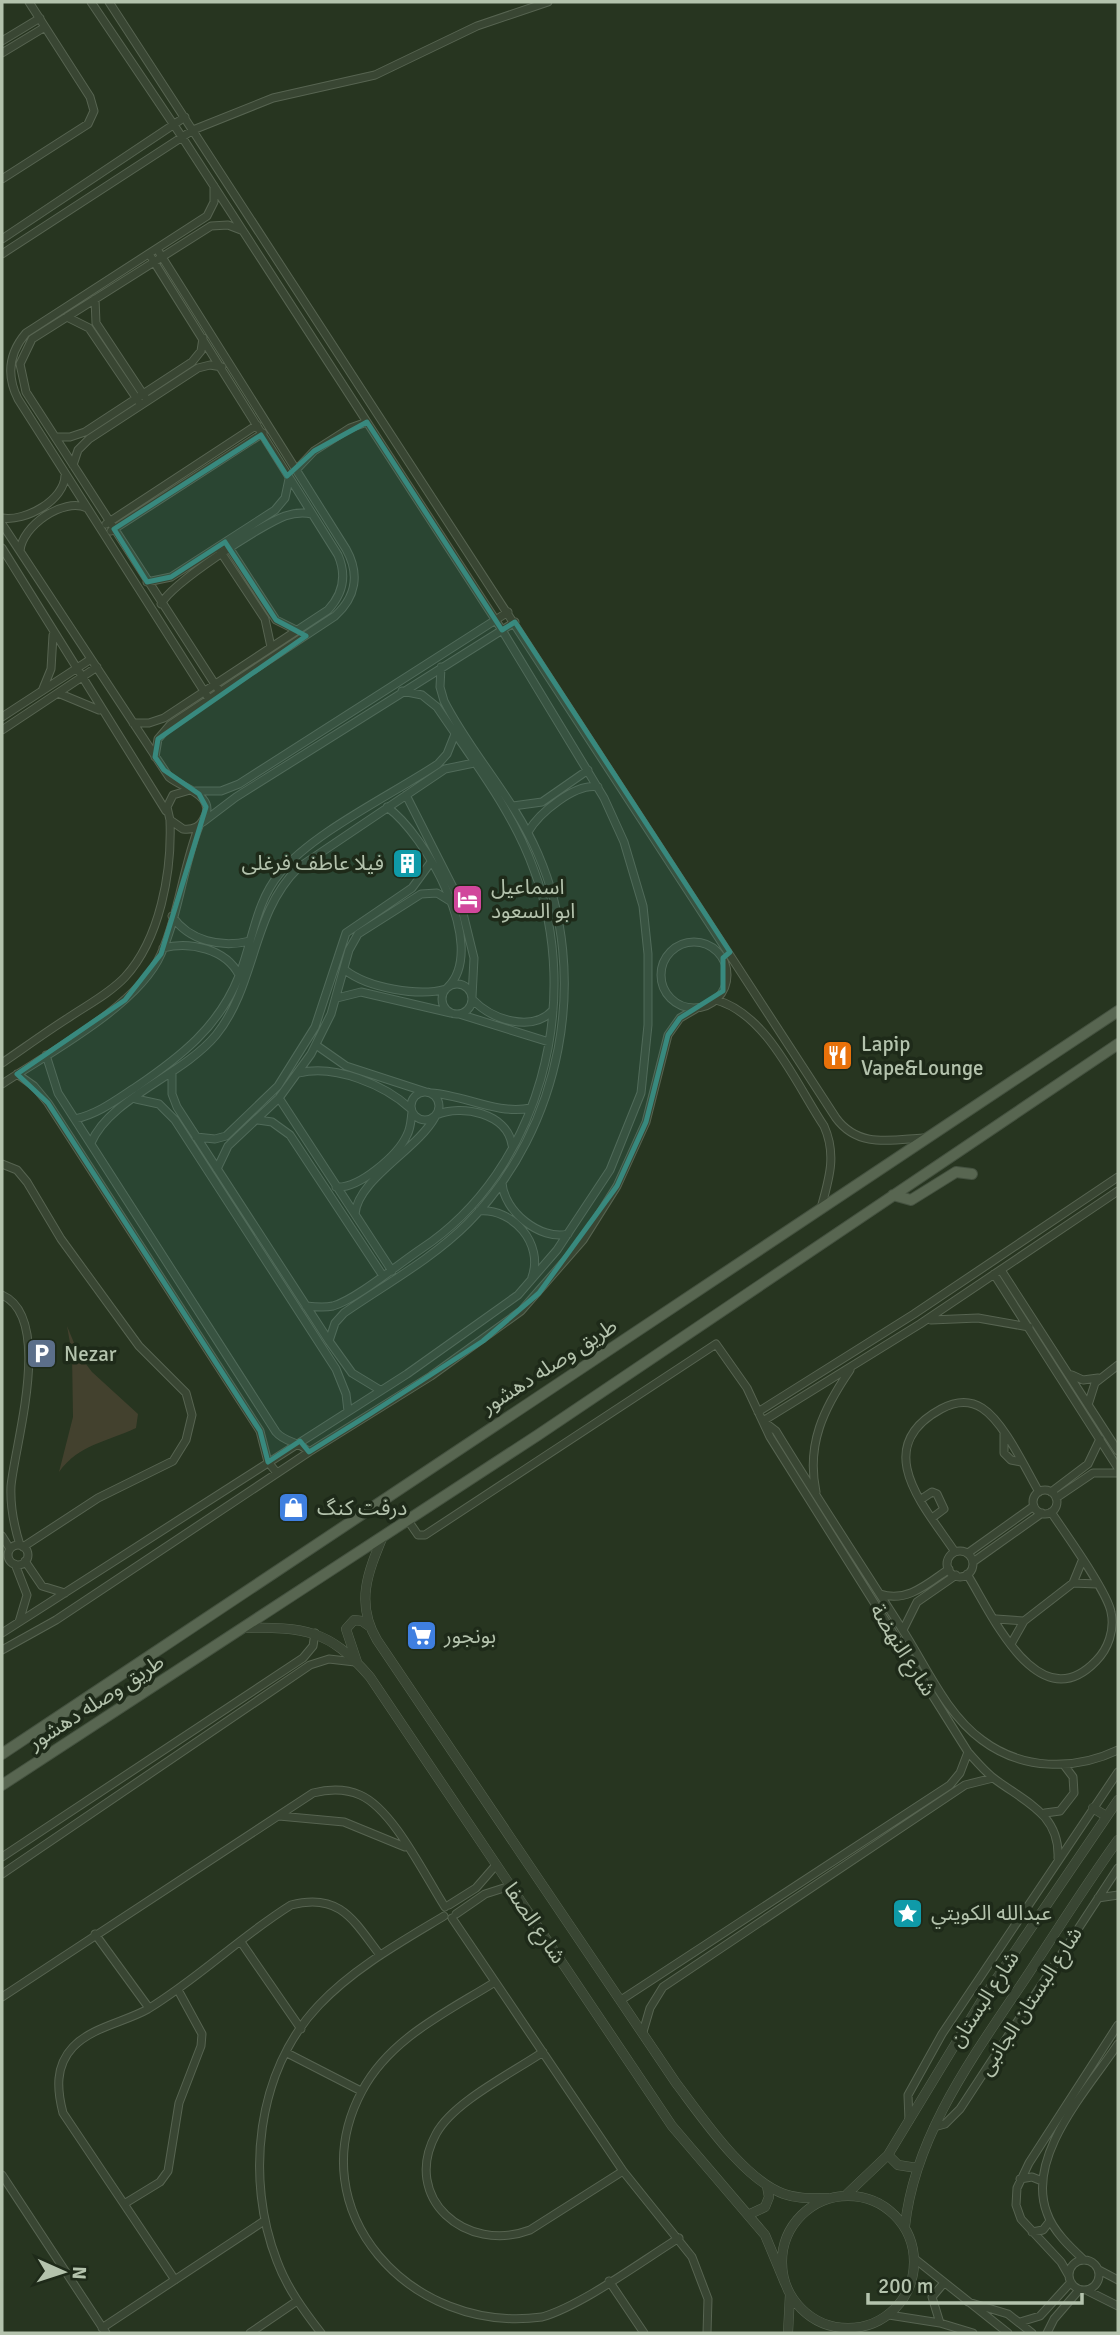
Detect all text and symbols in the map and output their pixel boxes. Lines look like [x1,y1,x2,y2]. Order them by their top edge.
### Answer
building icon: فيلا عاطف فرغلى [390,846,424,880]
place label: فيلا عاطف فرغلى [242,850,384,876]
place label: اسماعيل ابو السعود [491,874,575,924]
hotel icon: اسماعيل ابو السعود [451,882,485,916]
place label: Lapip Vape&Lounge [861,1031,983,1081]
restaurant icon: Lapip Vape&Lounge [821,1039,855,1073]
street label: طريق وصله دهشور [475,1312,622,1420]
parking icon: Nezar [24,1337,58,1371]
place label: Nezar [64,1341,117,1367]
shop icon: درفت كنگ [277,1491,311,1525]
place label: درفت كنگ [317,1495,407,1521]
street label: شارع النهضة [863,1599,942,1702]
supermarket icon: بونجور [404,1619,438,1653]
place label: بونجور [443,1623,496,1649]
street label: طريق وصله دهشور [22,1648,169,1756]
street label: شارع الصفا [497,1877,572,1970]
place icon: عبدالله الكويتي [891,1896,925,1930]
place label: عبدالله الكويتي [931,1900,1052,1929]
street label: شارع البستان الجانبى [972,1922,1089,2081]
street label: شارع البستان [943,1946,1026,2053]
north arrow [28,2237,98,2307]
scale bar [868,2262,1082,2306]
text: N [67,2266,91,2280]
text: 200 m [878,2273,933,2299]

